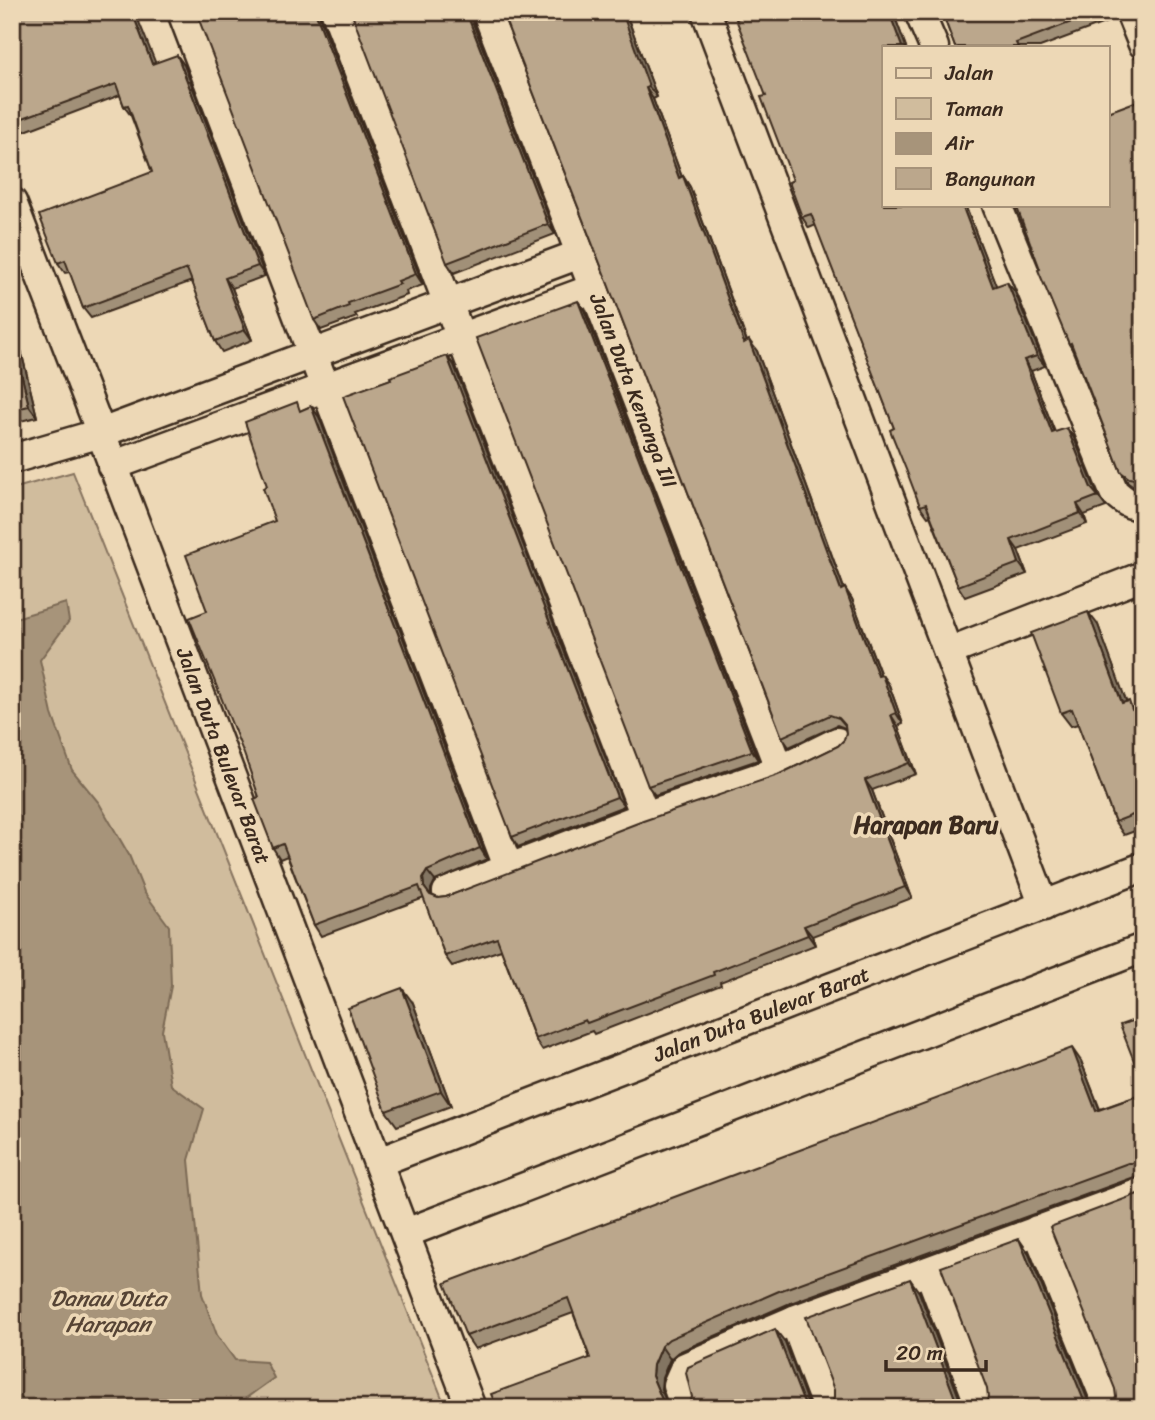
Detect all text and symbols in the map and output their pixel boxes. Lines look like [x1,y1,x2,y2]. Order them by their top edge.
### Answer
legend [882,46,1110,206]
text: Jalan [944,54,993,92]
text: Taman [945,90,1003,128]
text: Air [944,124,975,162]
text: Bangunan [945,160,1035,198]
street label: Jalan Duta Kenanga III [578,287,689,494]
street label: Jalan Duta Bulevar Barat [165,641,282,870]
district label: Harapan Baru [854,804,1000,846]
street label: Jalan Duta Bulevar Barat [647,955,875,1074]
water label: Danau Duta Harapan [50,1278,169,1345]
scale bar [886,1329,985,1373]
text: 20 m [896,1334,943,1372]

